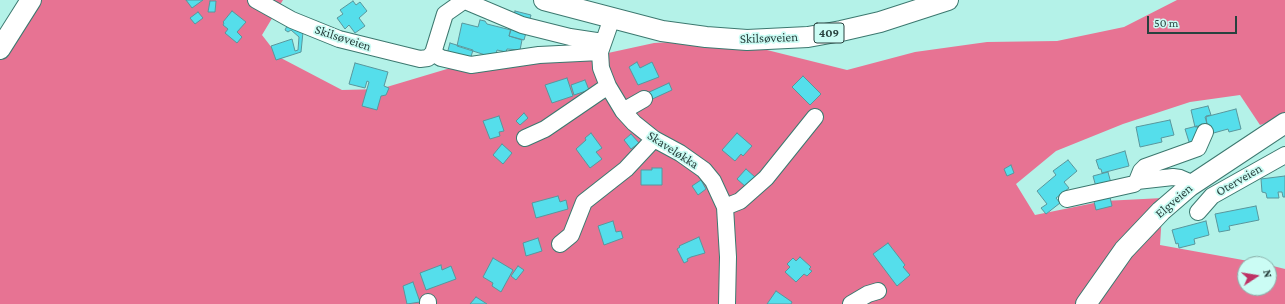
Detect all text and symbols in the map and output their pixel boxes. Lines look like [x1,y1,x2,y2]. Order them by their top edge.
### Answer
scale bar [1149,8,1239,34]
text: 50 m [1154,16,1178,30]
street label: Skilsøveien [313,22,373,54]
road number: 409 [814,23,844,43]
street label: Skilsøveien [740,29,798,47]
street label: Skaveløkka [644,128,702,172]
street label: Oterveien [1213,161,1265,199]
street label: Elgveien [1152,181,1196,221]
north arrow [1237,256,1277,296]
text: N [1261,269,1274,279]

